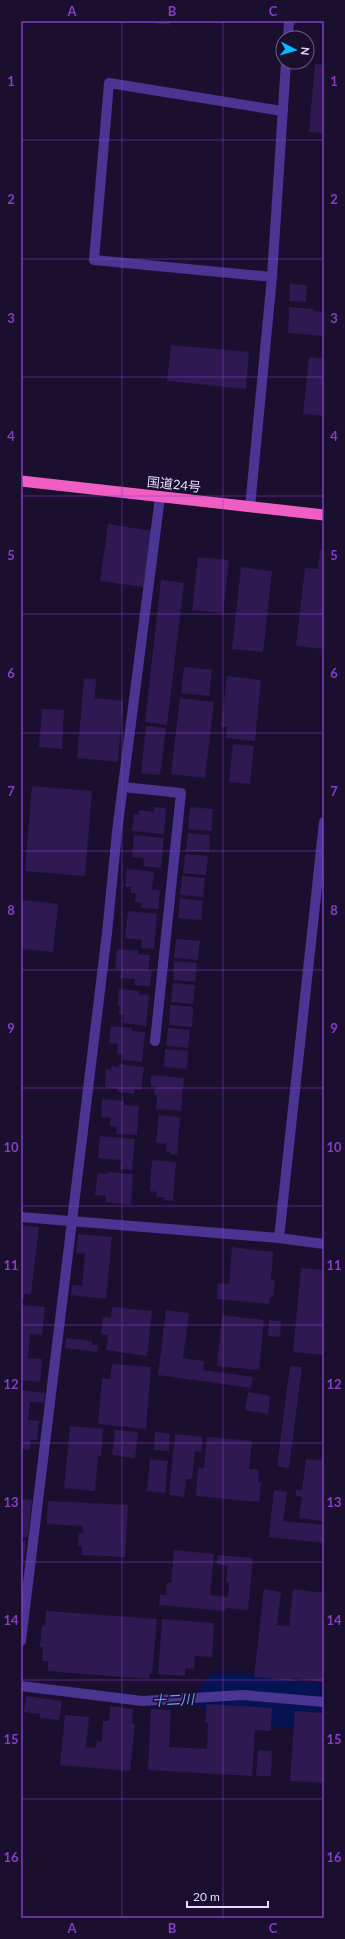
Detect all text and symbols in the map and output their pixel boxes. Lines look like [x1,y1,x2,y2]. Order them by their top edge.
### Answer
text: A [66,3,77,19]
text: B [168,3,177,19]
text: C [269,3,278,19]
north arrow [275,30,315,70]
text: N [299,46,312,56]
text: 1 [7,73,15,89]
text: 1 [330,73,338,89]
text: 2 [7,191,15,207]
text: 2 [330,191,338,207]
text: 3 [7,310,15,326]
text: 3 [330,310,338,326]
text: 4 [7,428,15,444]
text: 4 [330,428,338,444]
street label: 国道24号 [146,473,202,495]
text: 5 [7,547,15,563]
text: 5 [330,547,338,563]
text: 6 [7,665,15,681]
text: 6 [330,665,338,681]
text: 7 [7,783,15,799]
text: 7 [330,783,338,799]
text: 8 [7,902,15,918]
text: 8 [330,902,338,918]
text: 9 [7,1020,15,1036]
text: 9 [330,1020,338,1036]
text: 10 [3,1139,19,1155]
text: 10 [326,1139,342,1155]
text: 11 [3,1257,19,1273]
text: 11 [326,1257,342,1273]
text: 12 [3,1376,19,1392]
text: 12 [326,1376,342,1392]
text: 13 [3,1494,19,1510]
text: 13 [326,1494,342,1510]
text: 14 [3,1612,19,1628]
text: 14 [326,1612,342,1628]
water label: 十二川 [152,1690,196,1709]
text: 15 [3,1731,19,1747]
text: 15 [326,1731,342,1747]
text: 16 [3,1849,19,1865]
text: 16 [326,1849,342,1865]
scale bar [187,1883,268,1909]
text: 20 m [193,1889,220,1904]
text: A [66,1920,77,1936]
text: B [168,1920,177,1936]
text: C [269,1920,278,1936]

